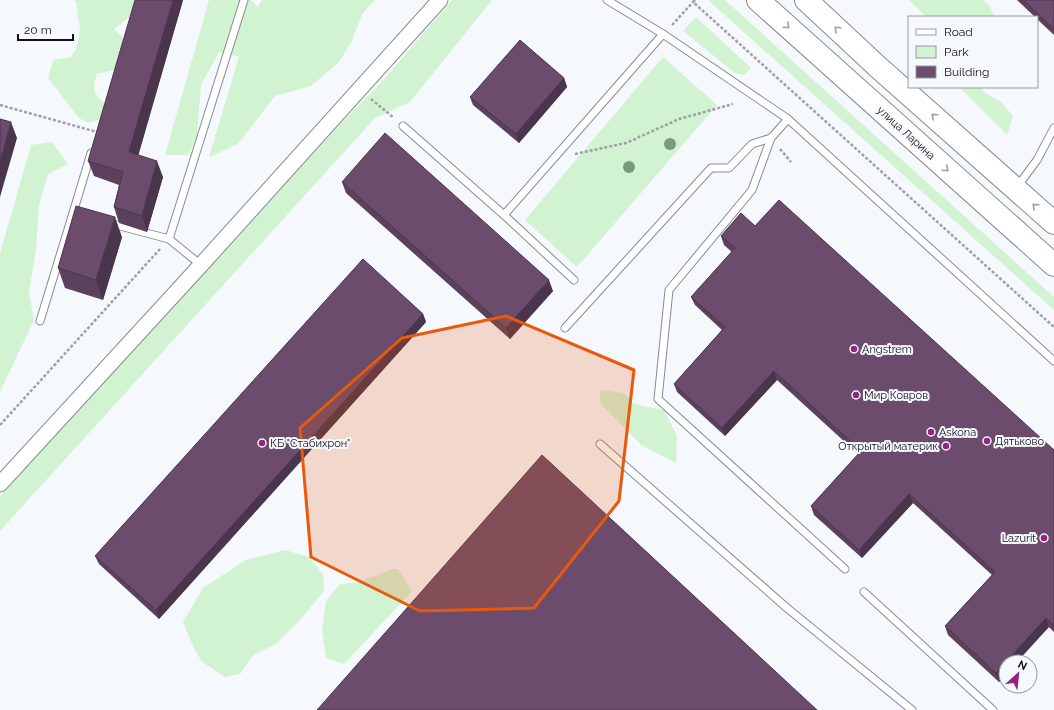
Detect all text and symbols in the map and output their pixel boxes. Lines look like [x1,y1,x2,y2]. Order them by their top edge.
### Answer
scale bar [18,16,73,42]
legend [908,16,1038,88]
one-way arrow [782,21,790,29]
text: 20 m [24,23,52,37]
text: Road [944,25,973,39]
one-way arrow [834,26,842,34]
text: Park [944,45,969,59]
text: Building [944,65,990,79]
street label: улица Ларина [874,104,938,162]
one-way arrow [931,114,939,121]
one-way arrow [942,164,949,171]
one-way arrow [1032,204,1039,211]
place label: Angstrem [862,343,912,356]
marker: Angstrem [849,344,859,354]
place label: Мир Ковров [864,389,928,402]
marker: Мир Ковров [851,390,861,400]
place label: Askona [939,426,976,439]
marker: Askona [926,427,936,437]
place label: Дятьково [995,435,1044,448]
marker: Дятьково [982,436,992,446]
place label: КБ "Стабихрон" [270,437,350,450]
marker: КБ "Стабихрон" [257,438,267,448]
place label: Открытый материк [838,440,938,453]
marker: Открытый материк [941,441,951,451]
place label: Lazurit [1002,532,1036,545]
marker: Lazurit [1039,533,1049,543]
north arrow [998,654,1038,694]
text: N [1016,658,1029,673]

